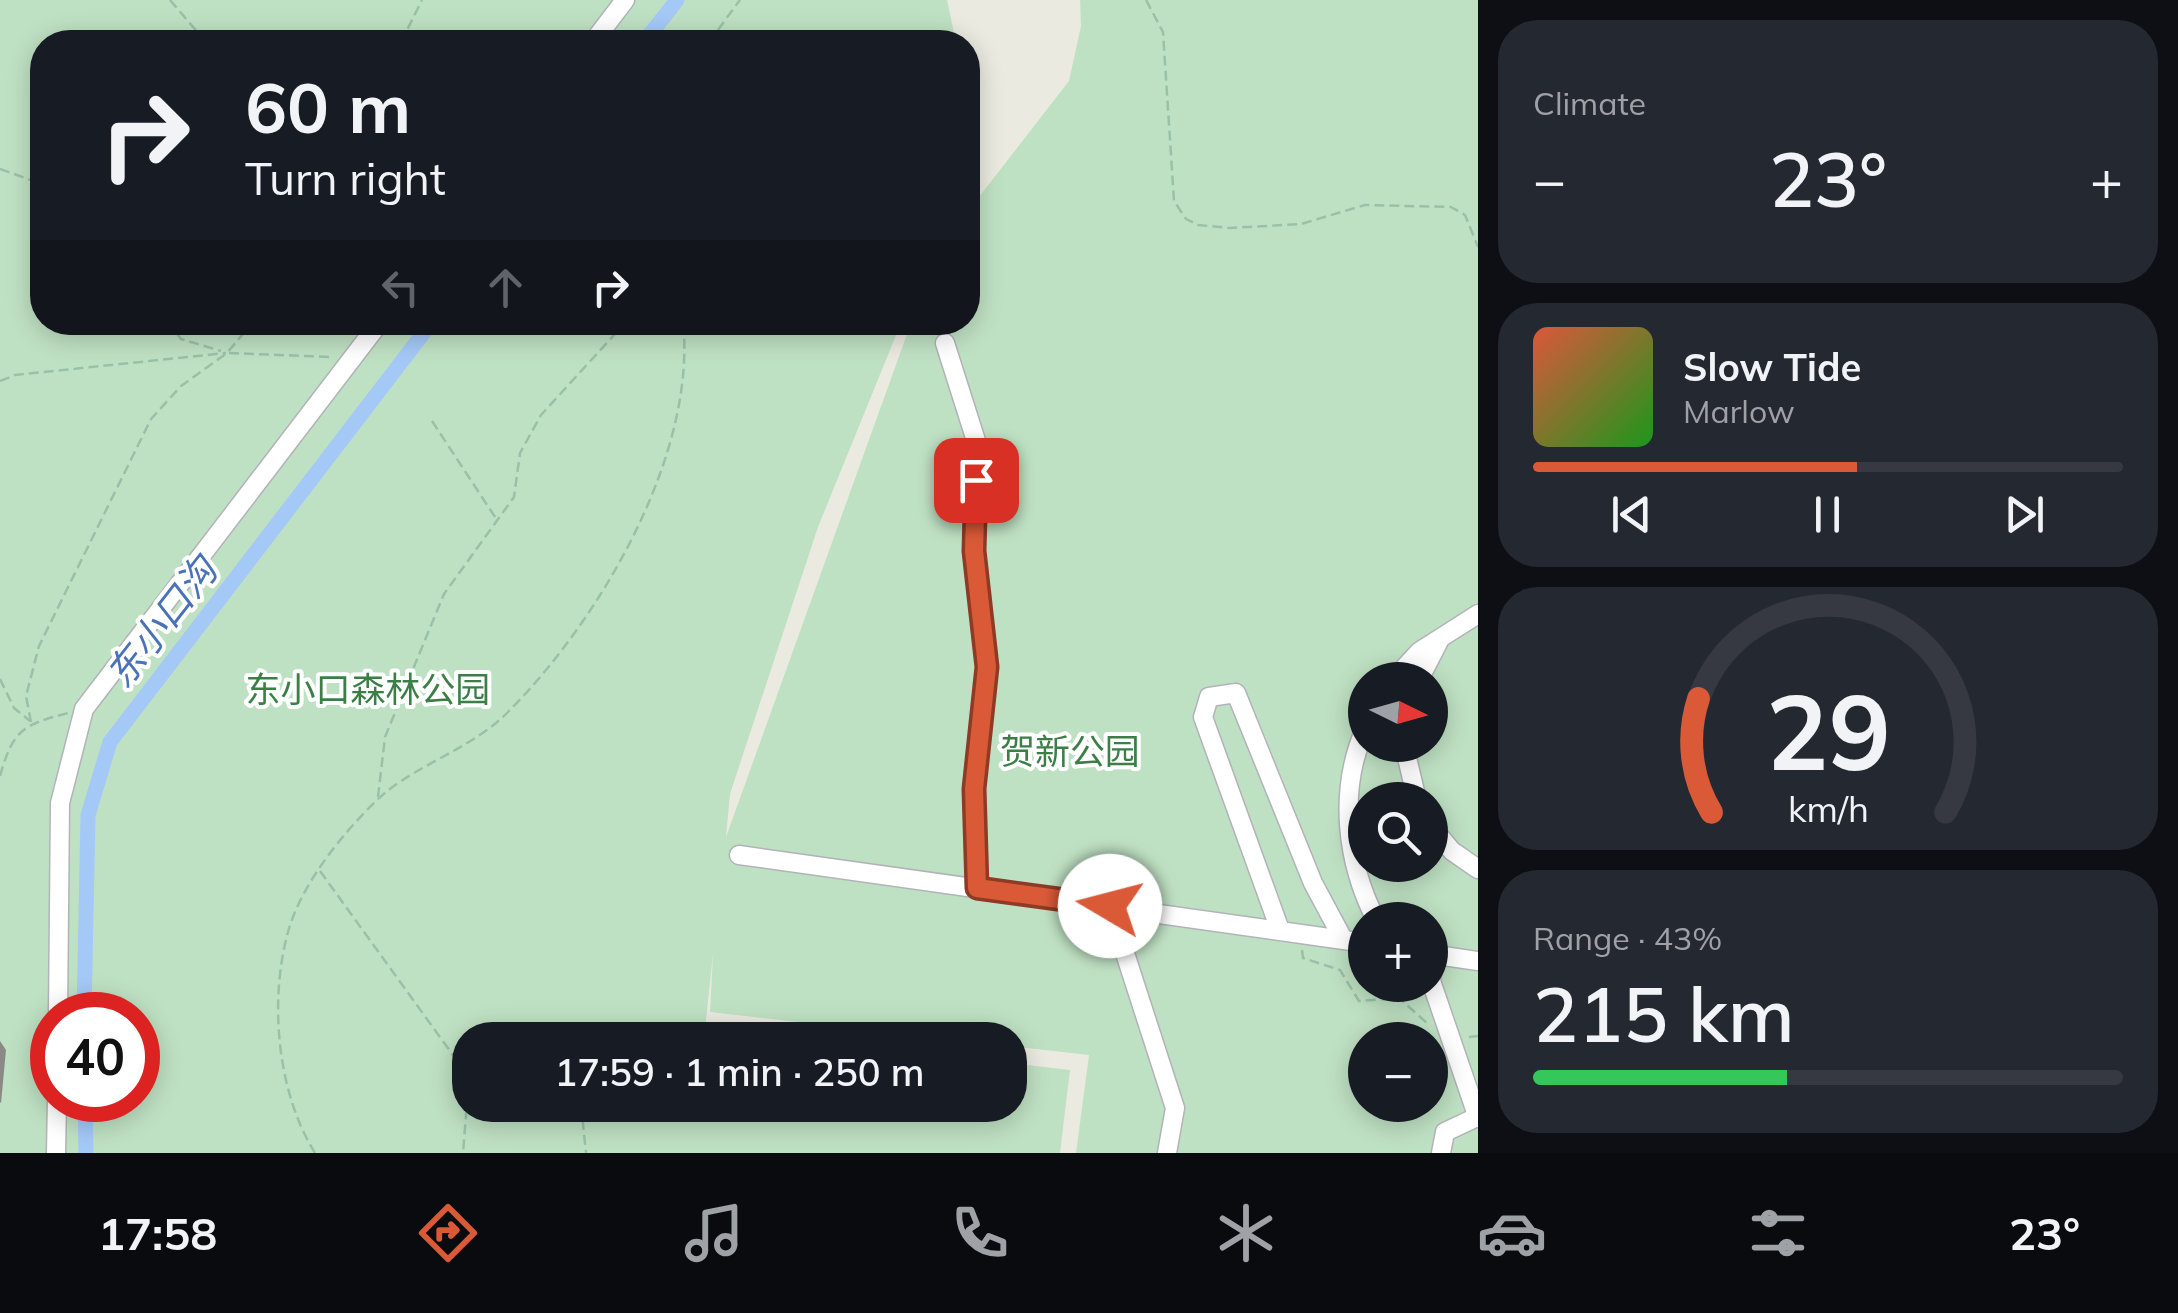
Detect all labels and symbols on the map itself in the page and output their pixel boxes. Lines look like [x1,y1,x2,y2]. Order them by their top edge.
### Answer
pin [934,438,1019,523]
water label: 东小口沟 [95,544,229,697]
north arrow [1348,662,1448,762]
park label: 东小口森林公园 [245,667,491,711]
park label: 贺新公园 [1000,729,1140,773]
position arrow [1058,854,1162,958]
speed limit sign: 40 [30,992,160,1122]

